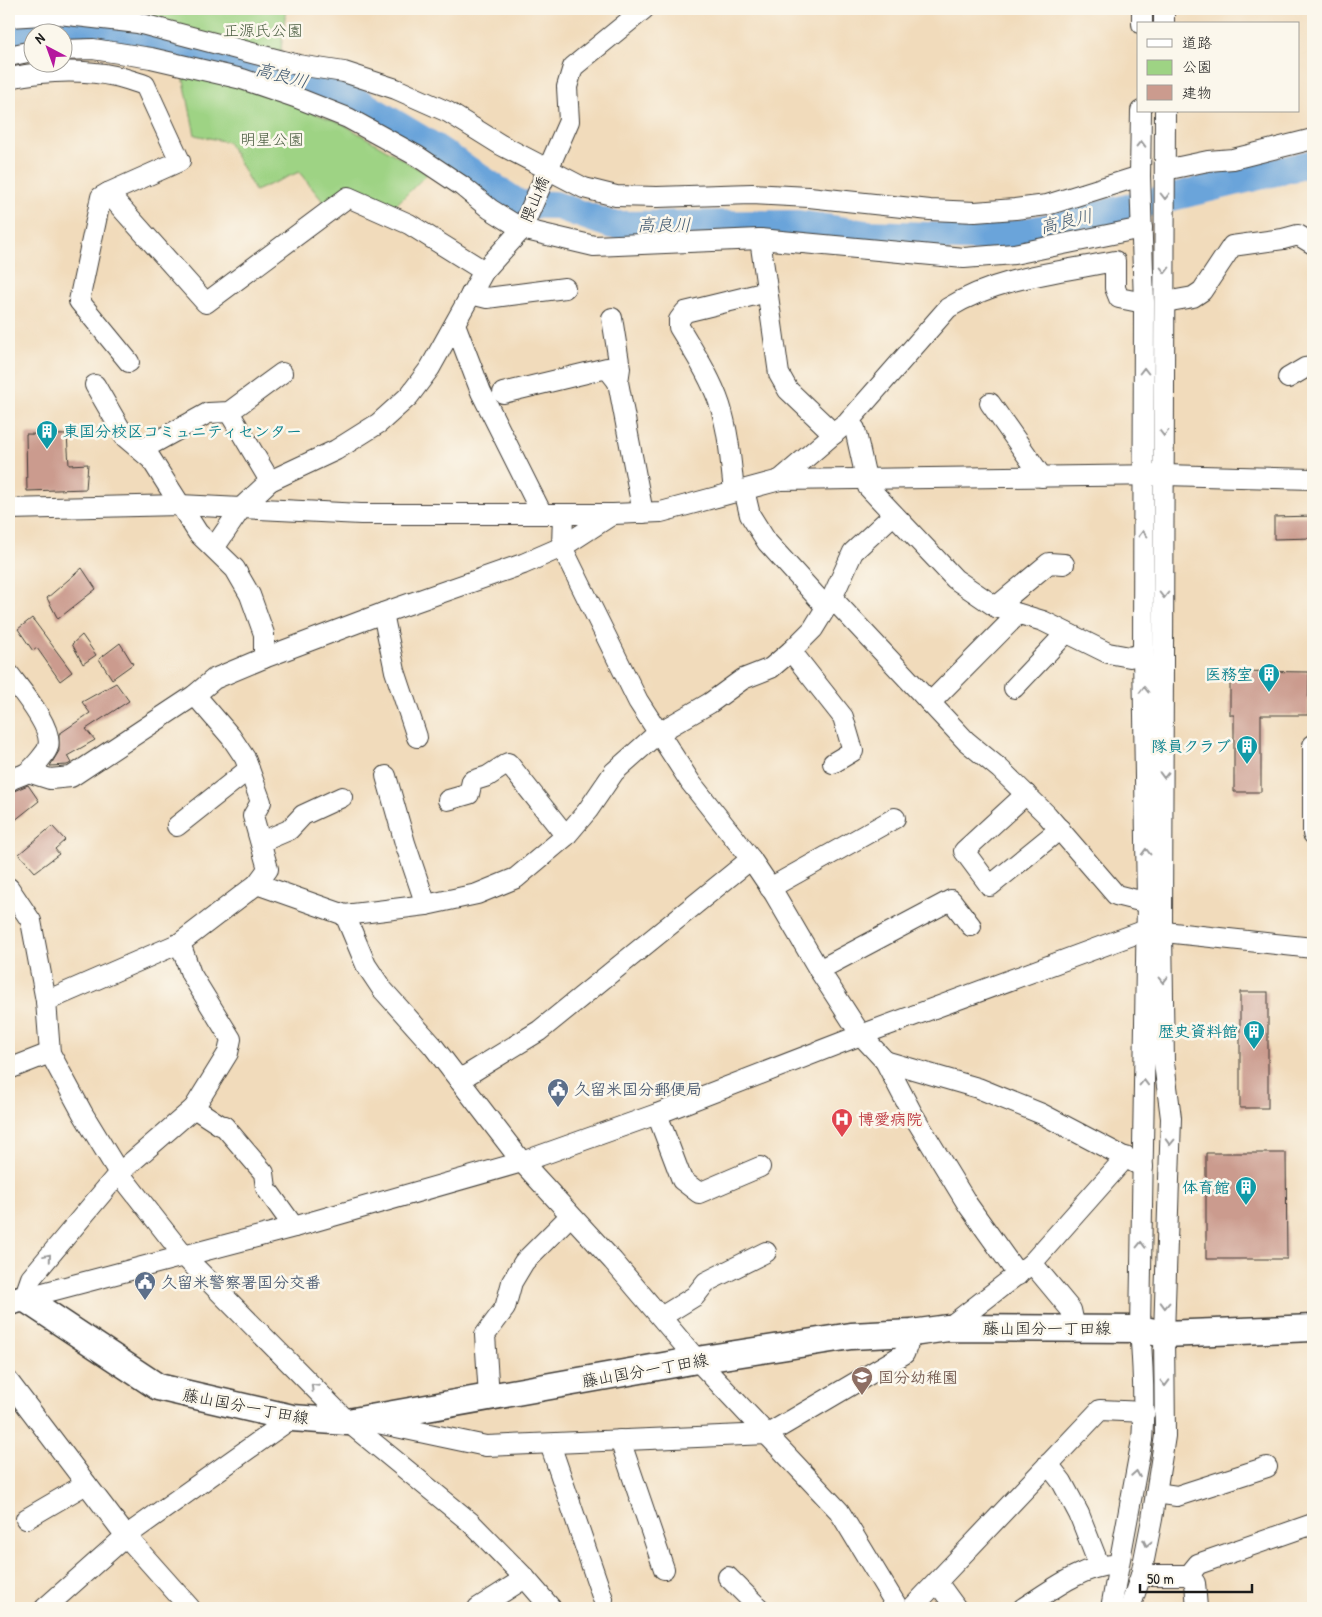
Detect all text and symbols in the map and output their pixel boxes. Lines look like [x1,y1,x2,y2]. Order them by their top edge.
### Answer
park label: 正源氏公園 [223,19,303,41]
north arrow [22,22,72,72]
legend [1137,22,1300,112]
text: N [30,28,49,47]
text: 道路 [1182,32,1212,53]
water label: 高良川 [253,56,311,94]
text: 公園 [1182,56,1212,77]
text: 建物 [1182,82,1212,103]
park label: 明星公園 [240,128,304,150]
one-way arrow [1136,139,1146,147]
street label: 隈山橋 [514,173,554,225]
one-way arrow [1160,192,1170,200]
water label: 高良川 [1037,203,1095,239]
water label: 高良川 [637,212,691,237]
one-way arrow [1160,266,1170,274]
one-way arrow [1138,367,1149,375]
building icon: 東国分校区コミュニティセンター [35,419,59,450]
place label: 東国分校区コミュニティセンター [63,420,302,442]
one-way arrow [1159,429,1169,437]
one-way arrow [1138,530,1148,538]
one-way arrow [1159,592,1169,599]
building icon: 医務室 [1257,662,1281,693]
place label: 医務室 [1205,663,1253,685]
one-way arrow [1139,686,1149,694]
building icon: 隊員クラブ [1235,734,1259,765]
place label: 隊員クラブ [1151,735,1231,757]
one-way arrow [1158,771,1169,779]
one-way arrow [1141,848,1151,856]
one-way arrow [1158,977,1168,985]
building icon: 歴史資料館 [1242,1019,1266,1050]
place label: 歴史資料館 [1158,1020,1238,1042]
public building icon: 久留米国分郵便局 [546,1077,570,1108]
place label: 久留米国分郵便局 [574,1078,702,1100]
one-way arrow [1139,1079,1149,1086]
hospital icon: 博愛病院 [830,1107,854,1138]
place label: 博愛病院 [858,1108,922,1130]
one-way arrow [1165,1139,1176,1147]
building icon: 体育館 [1234,1175,1258,1206]
place label: 体育館 [1182,1176,1230,1198]
one-way arrow [1136,1241,1147,1249]
one-way arrow [43,1254,51,1263]
public building icon: 久留米警察署国分交番 [133,1270,157,1301]
place label: 久留米警察署国分交番 [161,1271,321,1293]
one-way arrow [1159,1301,1170,1309]
street label: 藤山国分一丁田線 [983,1317,1111,1339]
street label: 藤山国分一丁田線 [580,1348,710,1392]
school or university icon: 国分幼稚園 [850,1365,874,1396]
place label: 国分幼稚園 [878,1366,958,1388]
one-way arrow [1159,1379,1170,1387]
street label: 藤山国分一丁田線 [181,1383,311,1429]
one-way arrow [311,1384,320,1393]
one-way arrow [1131,1470,1141,1479]
one-way arrow [1142,1539,1153,1548]
scale bar [1140,1562,1252,1594]
text: 50 m [1147,1568,1174,1589]

